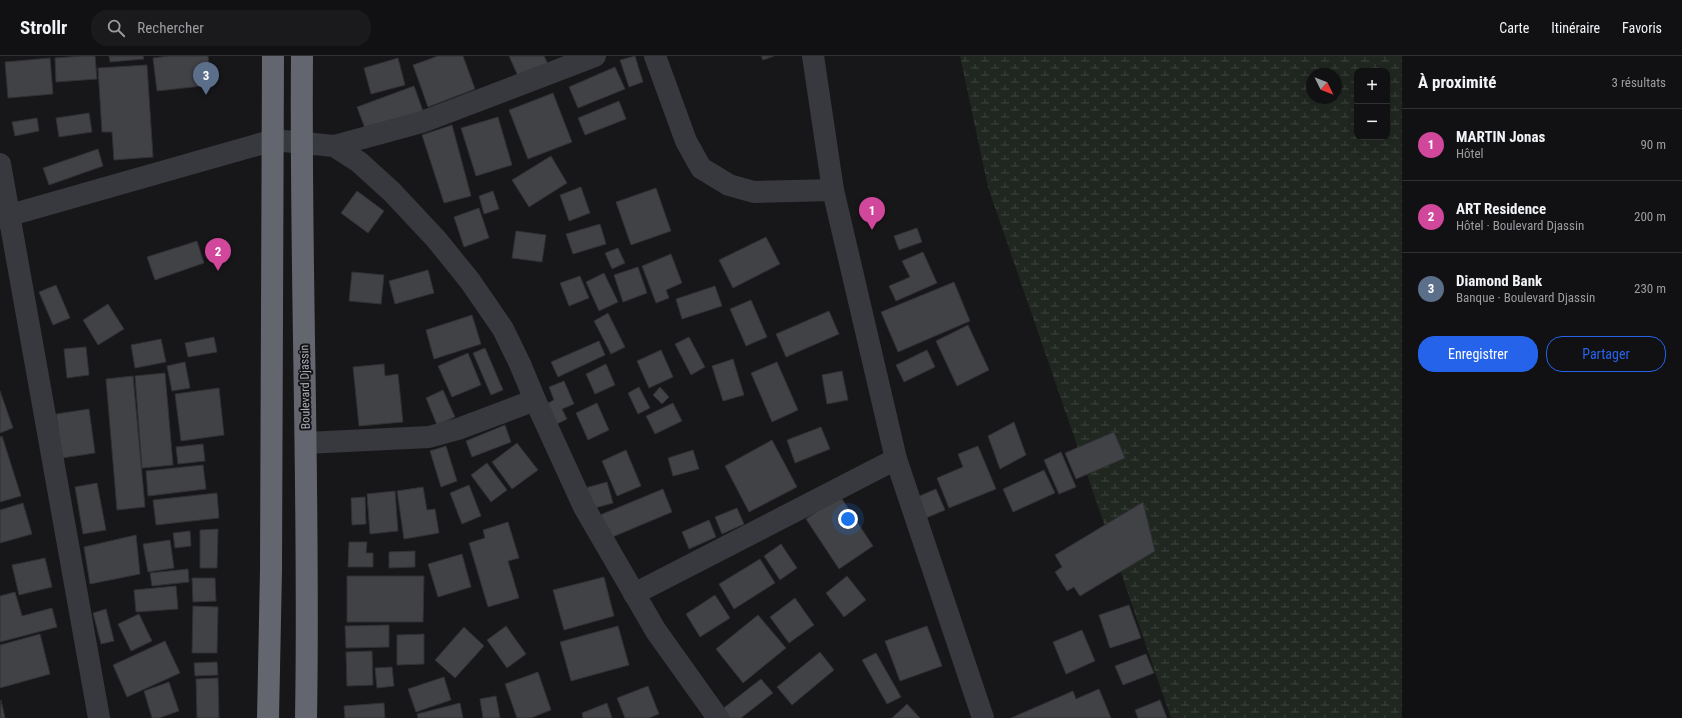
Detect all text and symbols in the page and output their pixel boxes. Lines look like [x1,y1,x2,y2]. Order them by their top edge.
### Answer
search box [91,10,371,46]
text: Strollr [20,16,67,39]
icon: search [105,17,127,39]
text: Rechercher [137,19,204,37]
text: Carte [1499,20,1529,36]
text: Itinéraire [1551,20,1600,36]
text: Favoris [1622,20,1662,36]
pin: 3 [193,62,219,95]
north arrow [1306,68,1342,104]
map controls [1354,68,1390,140]
button: + [1354,68,1390,104]
text: À proximité [1418,72,1496,92]
text: 3 résultats [1612,75,1666,90]
button: − [1354,104,1390,140]
text: MARTIN Jonas [1456,128,1545,146]
text: 1 [1428,137,1434,152]
text: 90 m [1640,137,1666,152]
text: Hôtel [1456,146,1484,161]
pin: 1 [859,197,885,230]
text: ART Residence [1456,200,1546,218]
text: 2 [1428,209,1434,224]
text: 200 m [1634,209,1666,224]
text: Hôtel · Boulevard Djassin [1456,218,1584,233]
pin: 2 [205,238,231,271]
text: Diamond Bank [1456,272,1542,290]
text: 3 [1428,281,1434,296]
text: 230 m [1634,281,1666,296]
text: Banque · Boulevard Djassin [1456,290,1595,305]
button: Enregistrer [1418,336,1538,372]
button: Partager [1546,336,1666,372]
street label: Boulevard Djassin [297,344,313,429]
your location [838,509,858,529]

